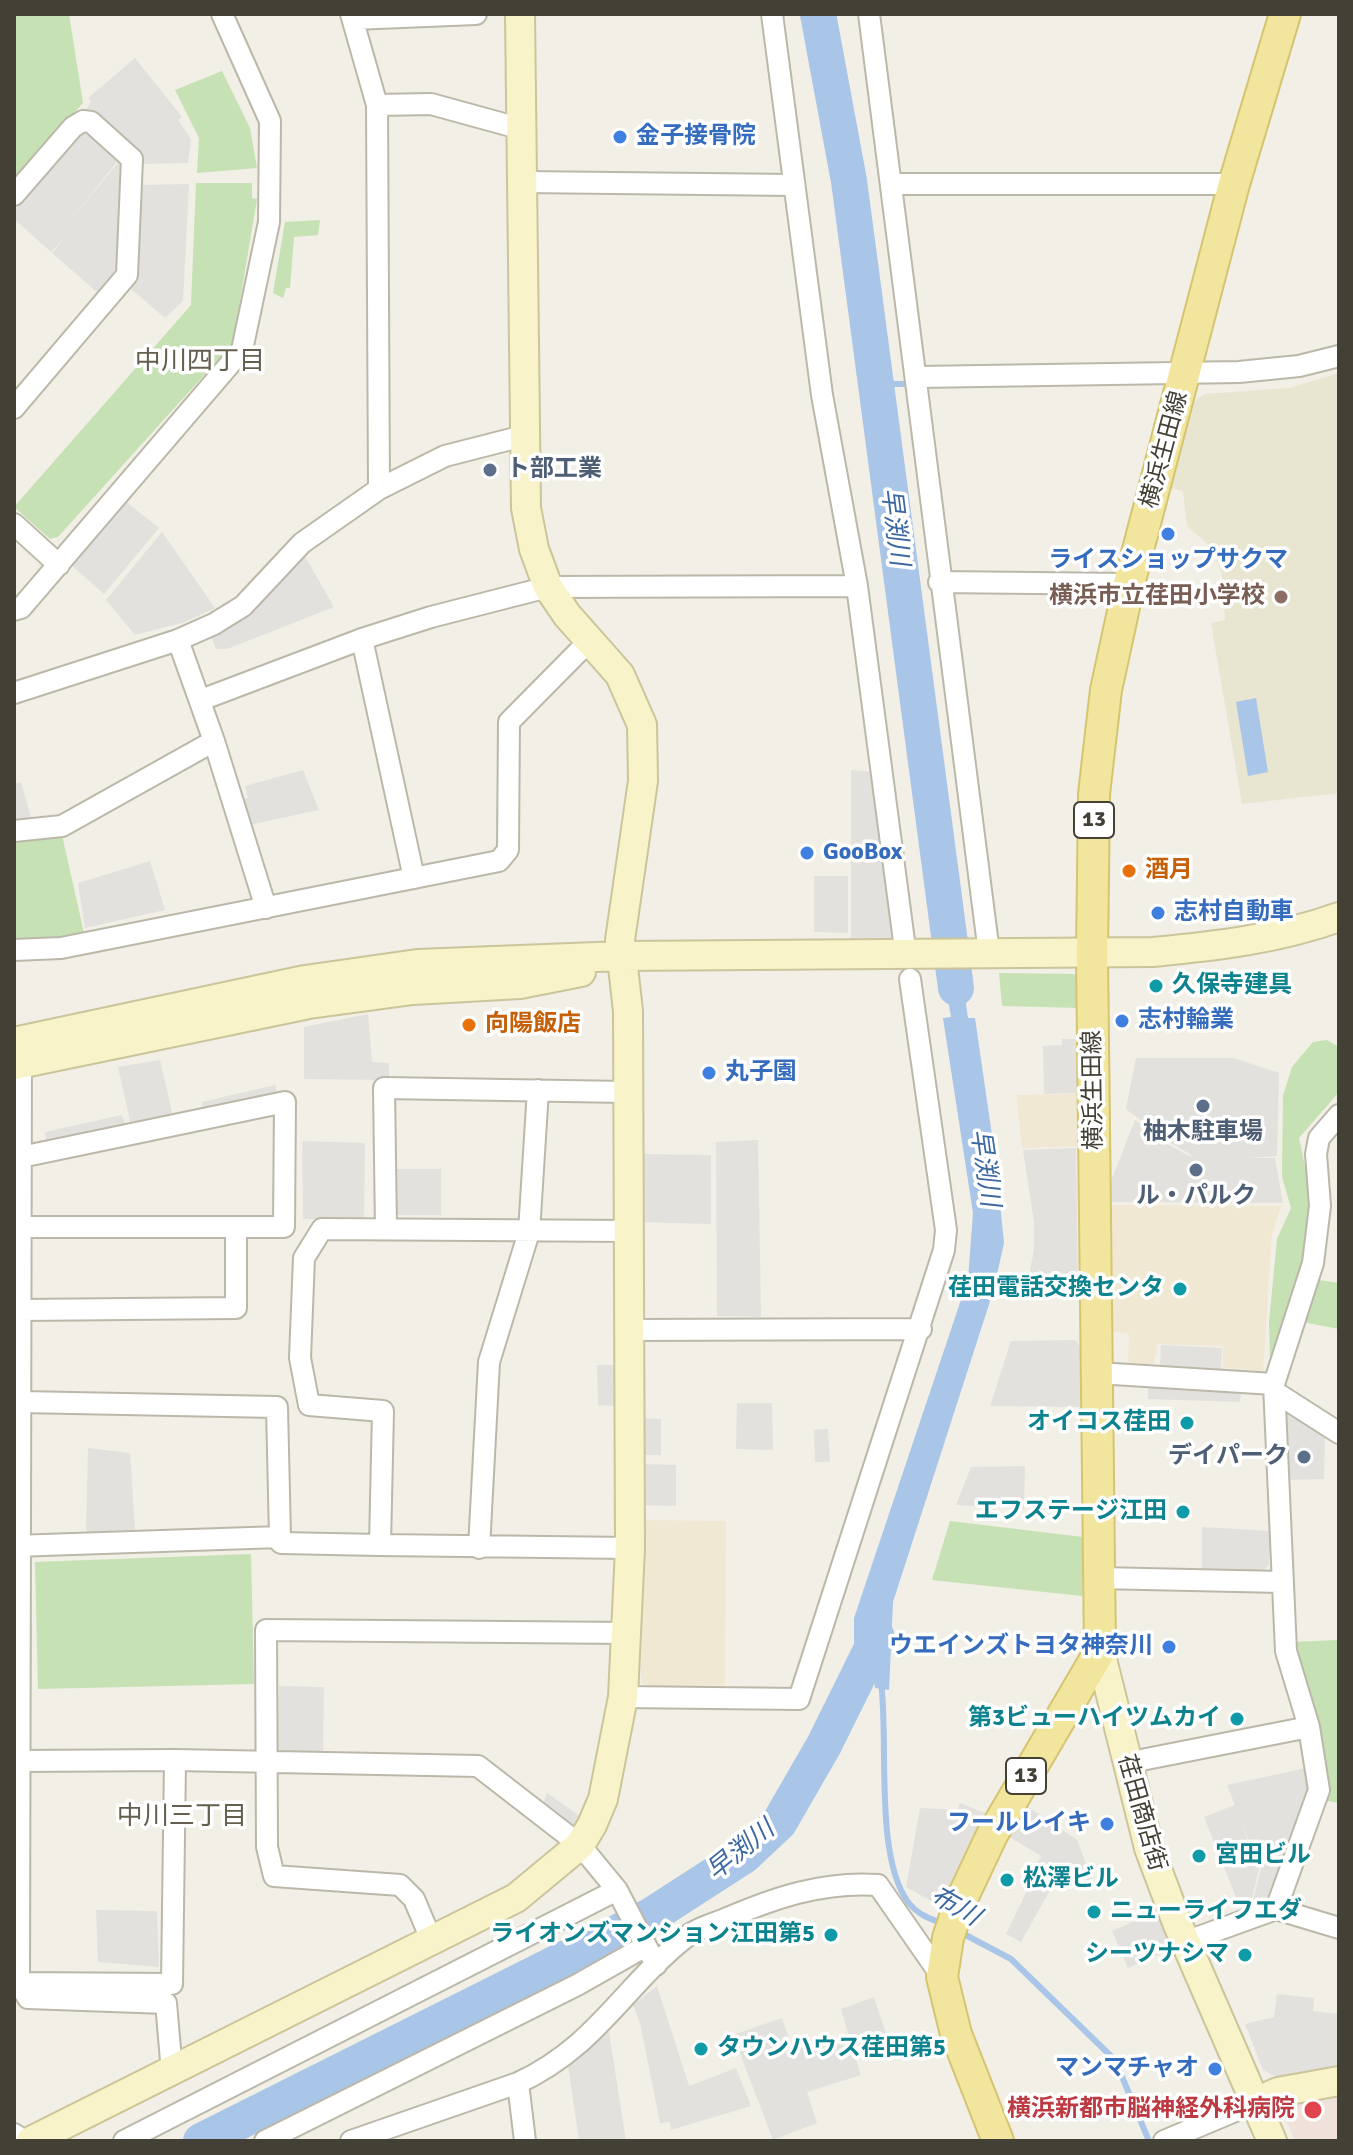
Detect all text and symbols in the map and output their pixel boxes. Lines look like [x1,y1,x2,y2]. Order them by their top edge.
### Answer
place label: 金子接骨院 [636,123,756,151]
marker: 金子接骨院 [611,128,629,146]
district label: 中川四丁目 [135,346,265,378]
street label: 横浜生田線 [1136,388,1194,512]
place label: ト部工業 [506,456,602,484]
marker: ト部工業 [481,461,499,479]
water label: 早渕川 [874,486,914,568]
marker: ライスショップサクマ [1159,525,1177,543]
place label: ライスショップサクマ [1048,547,1288,575]
place label: 横浜市立荏田小学校 [1049,583,1265,611]
marker: 横浜市立荏田小学校 [1272,588,1290,606]
road number: 13 [1074,802,1114,838]
place label: GooBox [823,839,902,867]
marker: GooBox [798,844,816,862]
place label: 酒月 [1145,857,1193,885]
marker: 酒月 [1120,862,1138,880]
place label: 志村自動車 [1174,899,1294,927]
marker: 志村自動車 [1149,904,1167,922]
place label: 久保寺建具 [1172,972,1292,1000]
marker: 久保寺建具 [1147,977,1165,995]
place label: 志村輪業 [1138,1007,1234,1035]
place label: 向陽飯店 [485,1011,581,1039]
marker: 志村輪業 [1113,1012,1131,1030]
marker: 向陽飯店 [460,1016,478,1034]
street label: 横浜生田線 [1079,1030,1109,1150]
place label: 丸子園 [725,1059,797,1087]
marker: 丸子園 [700,1064,718,1082]
marker: 柚木駐車場 [1194,1097,1212,1115]
place label: 柚木駐車場 [1143,1119,1263,1147]
water label: 早渕川 [963,1127,1005,1209]
marker: ル・パルク [1187,1161,1205,1179]
place label: ル・パルク [1136,1183,1256,1211]
place label: 荏田電話交換センタ [948,1275,1164,1303]
marker: 荏田電話交換センタ [1171,1280,1189,1298]
place label: オイコス荏田 [1027,1409,1171,1437]
marker: オイコス荏田 [1178,1414,1196,1432]
place label: デイパーク [1168,1443,1288,1471]
marker: デイパーク [1295,1448,1313,1466]
place label: エフステージ江田 [975,1498,1167,1526]
marker: エフステージ江田 [1174,1503,1192,1521]
place label: ウエインズトヨタ神奈川 [889,1633,1153,1661]
marker: ウエインズトヨタ神奈川 [1160,1638,1178,1656]
place label: 第3ビューハイツムカイ [968,1705,1221,1733]
marker: 第3ビューハイツムカイ [1228,1710,1246,1728]
street label: 荏田商店街 [1111,1751,1171,1875]
road number: 13 [1006,1758,1046,1794]
district label: 中川三丁目 [117,1801,247,1833]
place label: フールレイキ [947,1810,1091,1838]
water label: 早渕川 [701,1814,781,1888]
marker: フールレイキ [1098,1815,1116,1833]
place label: 宮田ビル [1215,1842,1311,1870]
marker: 宮田ビル [1190,1847,1208,1865]
place label: 松澤ビル [1023,1866,1119,1894]
marker: 松澤ビル [998,1871,1016,1889]
water label: 布川 [925,1880,985,1934]
place label: ニューライフエダ [1110,1898,1302,1926]
marker: ニューライフエダ [1085,1903,1103,1921]
place label: ライオンズマンション江田第5 [490,1921,815,1949]
marker: ライオンズマンション江田第5 [822,1926,840,1944]
place label: シーツナシマ [1085,1941,1229,1969]
marker: シーツナシマ [1236,1946,1254,1964]
place label: タウンハウス荏田第5 [717,2035,946,2063]
marker: タウンハウス荏田第5 [692,2040,710,2058]
place label: マンマチャオ [1055,2055,1199,2083]
marker: マンマチャオ [1206,2060,1224,2078]
place label: 横浜新都市脳神経外科病院 [1007,2096,1295,2124]
marker: 横浜新都市脳神経外科病院 [1302,2099,1324,2121]

